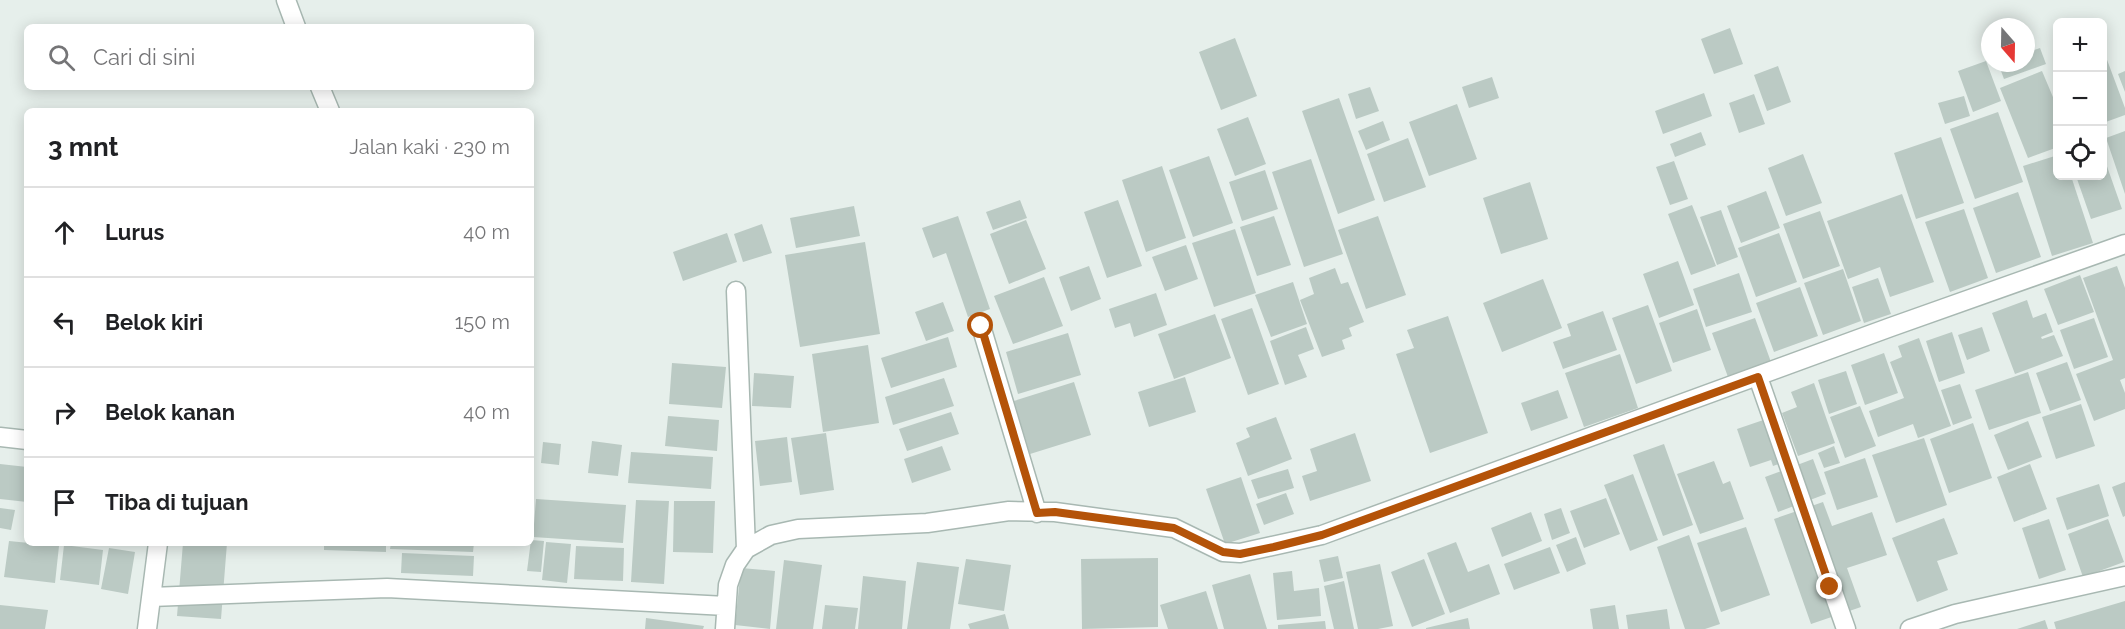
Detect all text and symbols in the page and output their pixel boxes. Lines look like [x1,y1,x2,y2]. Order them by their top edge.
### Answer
north arrow [1981,18,2035,72]
map controls [2053,18,2107,180]
button: + [2053,18,2107,72]
search box [24,24,534,90]
icon: search [45,41,78,74]
text: Cari di sini [93,44,195,70]
button: − [2053,72,2107,126]
button: locate [2053,126,2107,180]
text: 3 mnt [48,132,119,162]
text: Jalan kaki · 230 m [349,135,510,159]
icon: ahead [48,216,81,249]
text: Lurus [105,219,164,245]
text: 40 m [463,220,510,244]
icon: left [48,306,81,339]
text: Belok kiri [105,309,203,335]
text: 150 m [455,310,510,334]
route start [967,312,993,338]
icon: right [48,396,81,429]
text: Belok kanan [105,399,235,425]
text: 40 m [463,400,510,424]
icon: arrive [48,486,81,519]
text: Tiba di tujuan [105,489,248,515]
route end [1816,573,1842,599]

